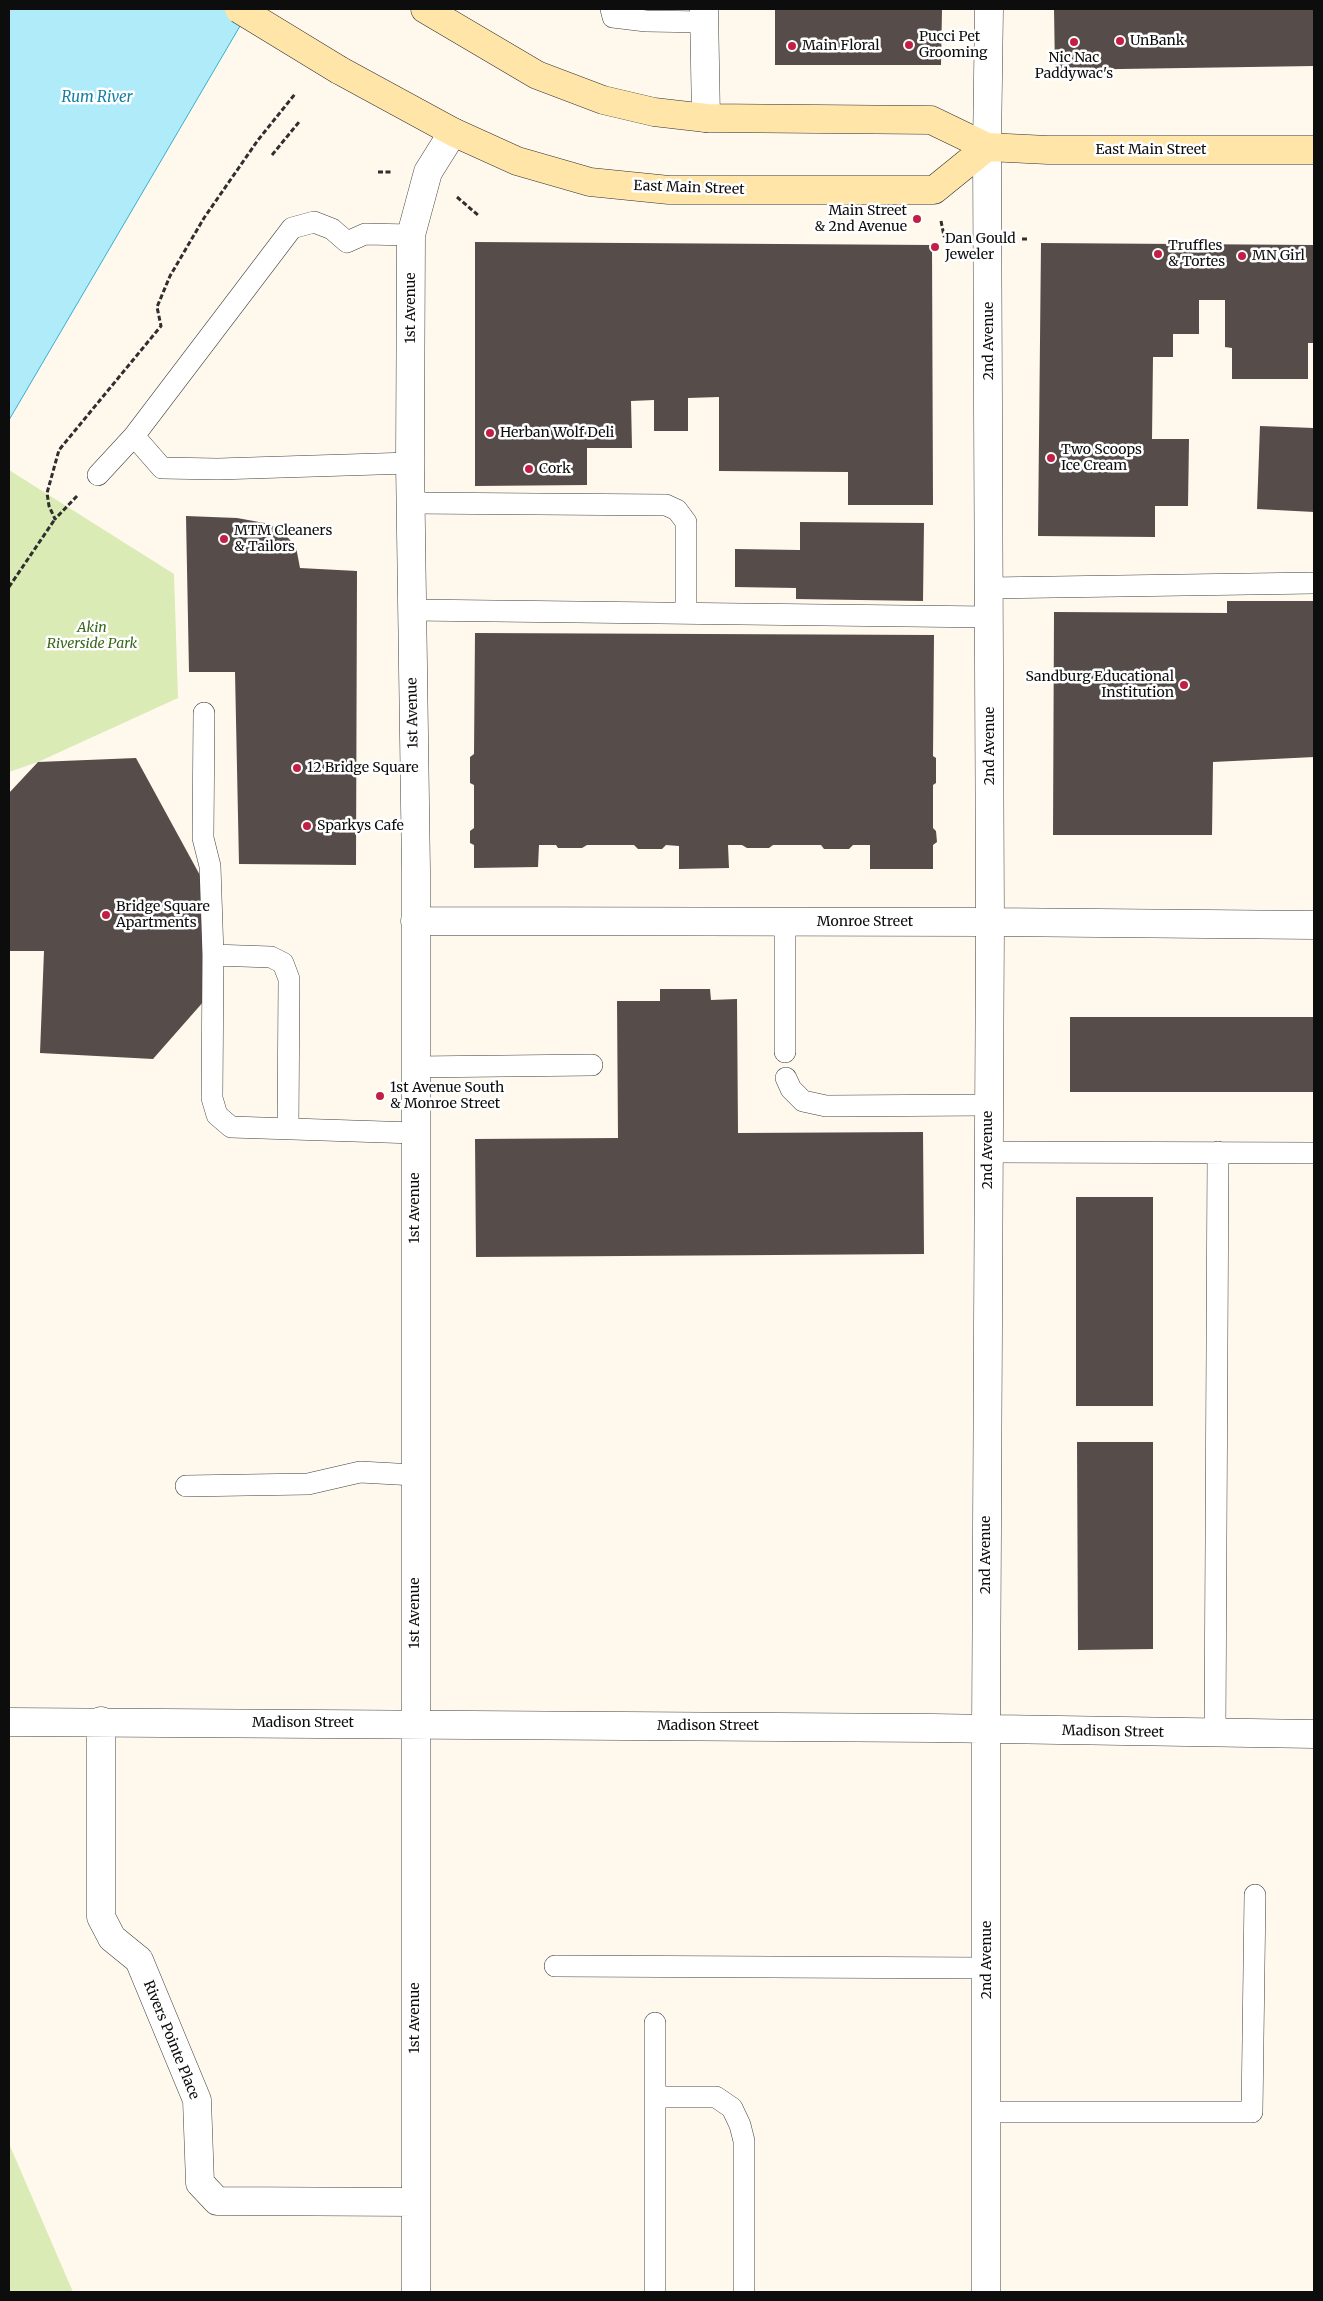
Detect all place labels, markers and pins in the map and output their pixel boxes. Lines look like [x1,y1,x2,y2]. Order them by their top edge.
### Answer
place label: Pucci Pet Grooming [919,29,988,62]
place label: UnBank [1130,33,1185,49]
marker: UnBank [1114,35,1126,47]
marker: Nic Nac Paddywac's [1068,36,1080,48]
place label: Main Floral [802,38,880,54]
marker: Pucci Pet Grooming [903,39,915,51]
marker: Main Floral [786,40,798,52]
place label: Nic Nac Paddywac's [1035,50,1113,82]
place label: Main Street & 2nd Avenue [815,203,907,236]
marker: Main Street & 2nd Avenue [911,213,923,225]
place label: Dan Gould Jeweler [945,231,1016,264]
place label: Truffles & Tortes [1168,238,1225,270]
marker: Dan Gould Jeweler [929,241,941,253]
marker: Truffles & Tortes [1152,248,1164,260]
place label: MN Girl [1252,248,1305,264]
marker: MN Girl [1236,250,1248,262]
place label: Herban Wolf Deli [500,425,614,441]
marker: Herban Wolf Deli [484,427,496,439]
place label: Two Scoops Ice Cream [1061,442,1142,474]
marker: Two Scoops Ice Cream [1045,452,1057,464]
place label: Cork [539,461,571,477]
marker: Cork [523,463,535,475]
place label: MTM Cleaners & Tailors [234,523,332,556]
marker: MTM Cleaners & Tailors [218,533,230,545]
place label: Sandburg Educational Institution [1025,669,1174,702]
marker: Sandburg Educational Institution [1178,679,1190,691]
place label: 12 Bridge Square [307,760,419,776]
marker: 12 Bridge Square [291,762,303,774]
place label: Sparkys Cafe [317,818,404,834]
marker: Sparkys Cafe [301,820,313,832]
place label: Bridge Square Apartments [116,899,210,932]
marker: Bridge Square Apartments [100,909,112,921]
place label: 1st Avenue South & Monroe Street [390,1080,504,1112]
marker: 1st Avenue South & Monroe Street [374,1090,386,1102]

